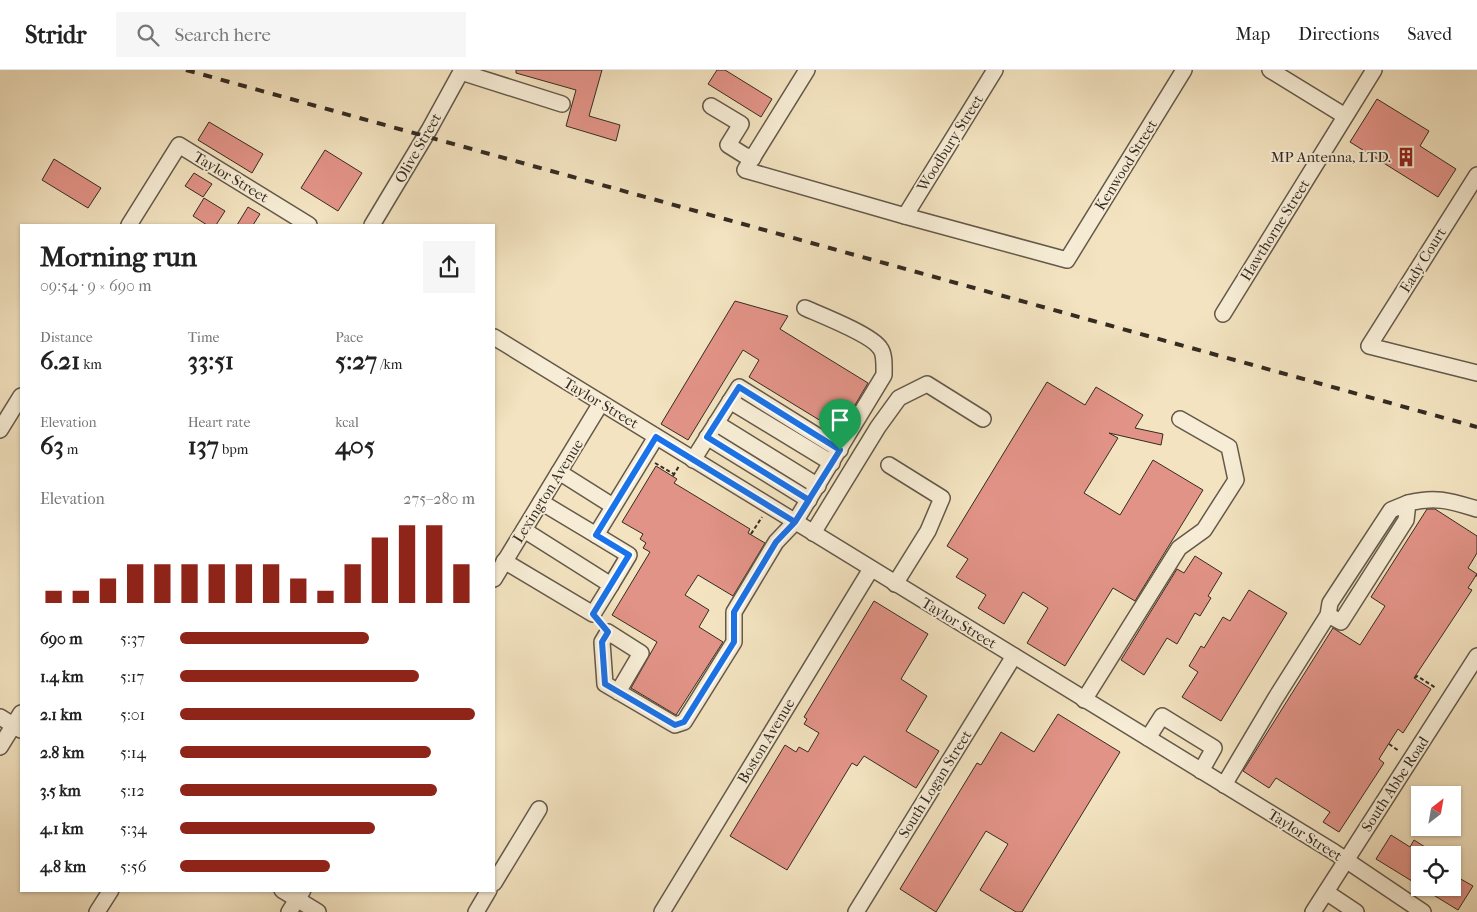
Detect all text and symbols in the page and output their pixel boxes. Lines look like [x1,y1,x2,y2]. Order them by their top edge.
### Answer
search box [116,12,466,57]
text: Stridr [25,21,86,49]
icon: search [134,21,162,49]
text: Search here [174,24,271,46]
text: Map [1236,24,1270,45]
text: Directions [1298,24,1379,45]
text: Saved [1407,24,1452,45]
street label: Woodbury Street [913,91,987,195]
street label: Olive Street [391,109,446,186]
street label: Kenwood Street [1091,116,1161,214]
building icon: MP Antenna, LTD. [1395,146,1417,168]
street label: Taylor Street [190,148,272,207]
place label: MP Antenna, LTD. [1271,148,1391,166]
street label: Hawthorne Street [1237,175,1314,284]
street label: Eady Court [1396,224,1450,296]
text: Morning run [40,240,197,273]
button: share [423,241,475,293]
text: 09:54 · 9 × 690 m [40,276,152,295]
text: Distance [40,329,93,346]
text: Time [188,329,219,346]
text: Pace [335,329,363,346]
text: 6.21 [40,346,80,375]
text: 33:51 [188,346,234,375]
text: 5:27 [335,346,377,375]
text: km [80,356,102,373]
text: /km [377,356,402,373]
street label: Taylor Street [560,374,642,433]
pin [819,399,861,450]
icon: arrive [826,406,854,434]
text: Elevation [40,414,97,431]
text: Heart rate [188,414,250,431]
text: kcal [335,414,359,431]
text: 63 [40,431,64,460]
text: 137 [188,431,219,460]
text: 405 [335,431,375,460]
street label: Lexington Avenue [509,435,587,546]
text: m [64,441,78,458]
text: bpm [219,441,248,458]
text: Elevation [40,489,105,508]
text: 275–280 m [403,489,475,508]
street label: Taylor Street [918,594,1000,653]
text: 690 m [40,629,83,648]
text: 5:37 [120,629,145,648]
text: 1.4 km [40,667,84,686]
text: 5:17 [120,667,144,686]
street label: Boston Avenue [734,695,799,787]
text: 2.1 km [40,705,82,724]
text: 5:01 [120,705,145,724]
street label: South Logan Street [895,726,976,841]
street label: South Abbe Road [1357,732,1433,835]
text: 2.8 km [40,743,84,762]
text: 5:14 [120,743,146,762]
text: 3.5 km [40,781,81,800]
text: 5:12 [120,781,145,800]
north arrow [1411,786,1461,836]
map controls [1411,786,1461,896]
street label: Taylor Street [1265,805,1346,865]
text: 4.1 km [40,819,84,838]
text: 5:34 [120,819,147,838]
button: locate [1411,846,1461,896]
text: 4.8 km [40,857,86,876]
text: 5:56 [120,857,146,876]

